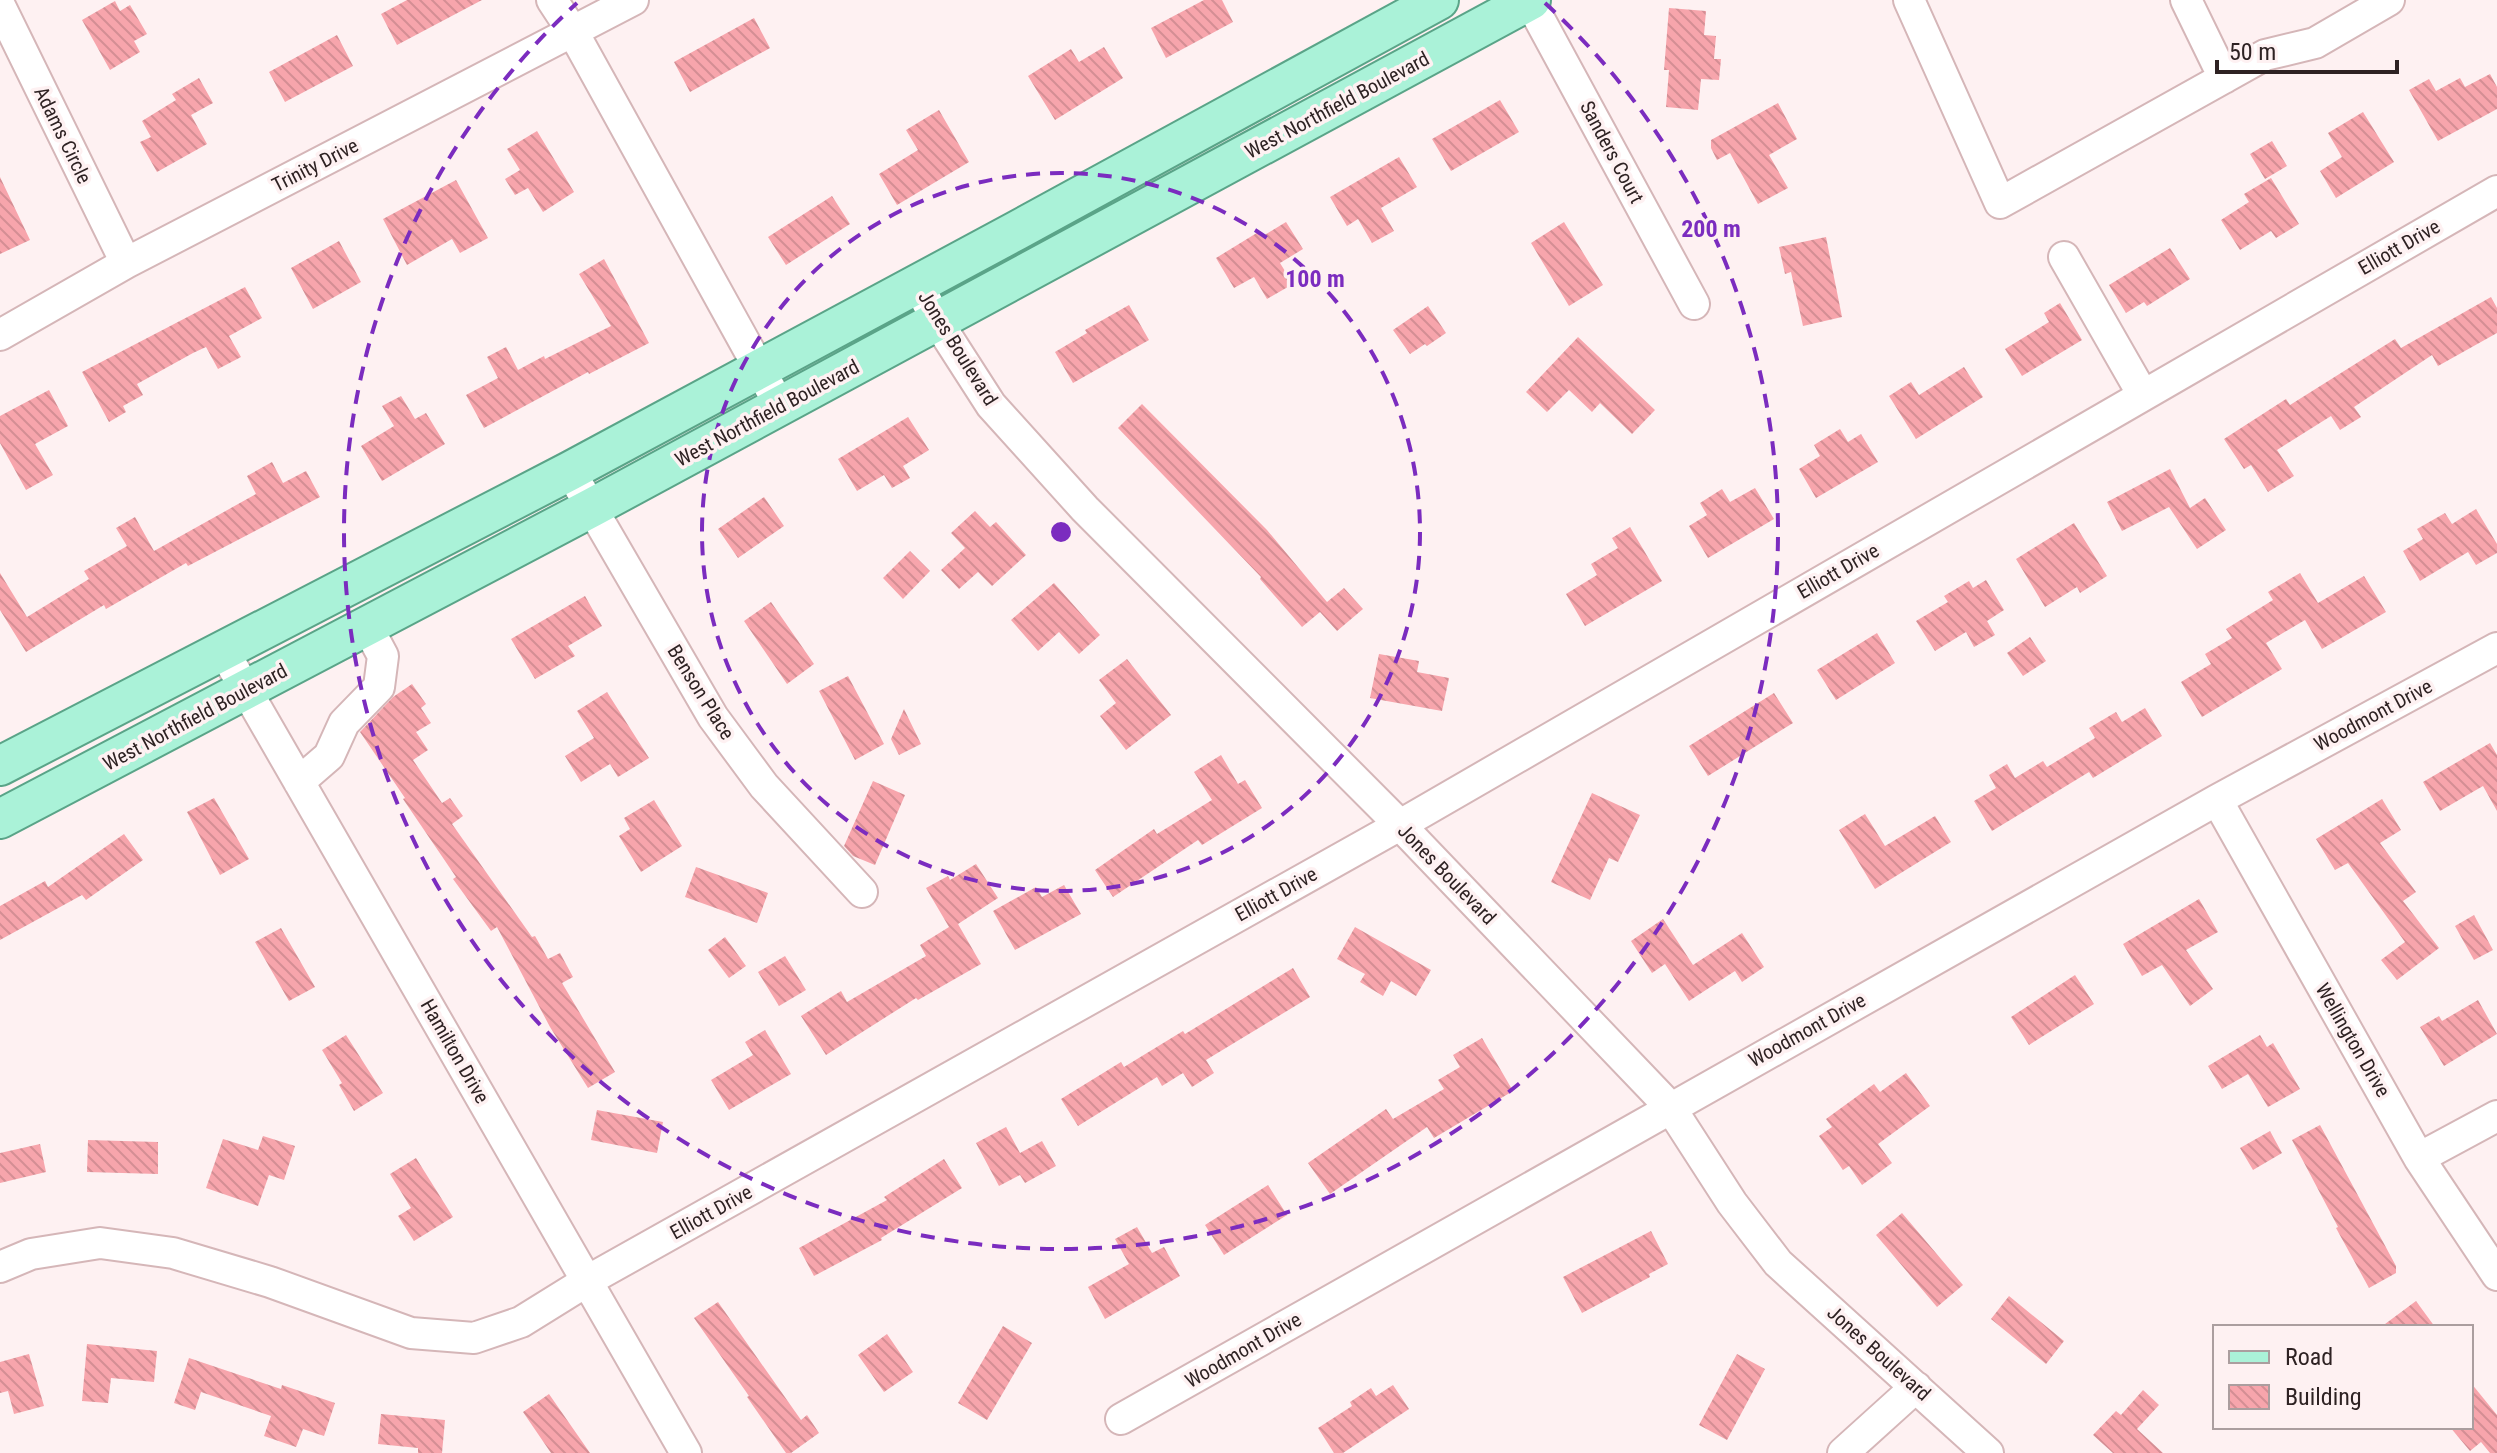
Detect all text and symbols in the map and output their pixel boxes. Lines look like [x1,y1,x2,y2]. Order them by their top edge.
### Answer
scale bar [2217,24,2397,74]
text: 50 m [2229,38,2276,66]
street label: West Northfield Boulevard [1241,46,1433,164]
street label: Adams Circle [29,83,97,187]
street label: Sanders Court [1575,97,1649,207]
street label: Trinity Drive [268,133,362,197]
street label: Elliott Drive [2354,214,2444,280]
text: 200 m [1681,215,1741,243]
text: 100 m [1285,265,1345,293]
street label: Jones Boulevard [913,286,1003,410]
street label: West Northfield Boulevard [671,354,863,472]
centre of rings [1047,518,1075,546]
street label: Elliott Drive [1793,538,1883,604]
street label: Benson Place [662,640,740,744]
street label: West Northfield Boulevard [99,658,291,776]
street label: Woodmont Drive [2310,674,2436,756]
street label: Jones Boulevard [1393,819,1501,929]
street label: Elliott Drive [1231,862,1321,926]
street label: Wellington Drive [2311,979,2395,1101]
street label: Woodmont Drive [1744,988,1870,1072]
street label: Hamilton Drive [416,995,494,1107]
street label: Elliott Drive [666,1180,756,1244]
street label: Jones Boulevard [1822,1300,1936,1406]
street label: Woodmont Drive [1181,1307,1305,1393]
legend [2213,1325,2473,1429]
text: Road [2285,1343,2333,1371]
text: Building [2285,1383,2362,1411]

